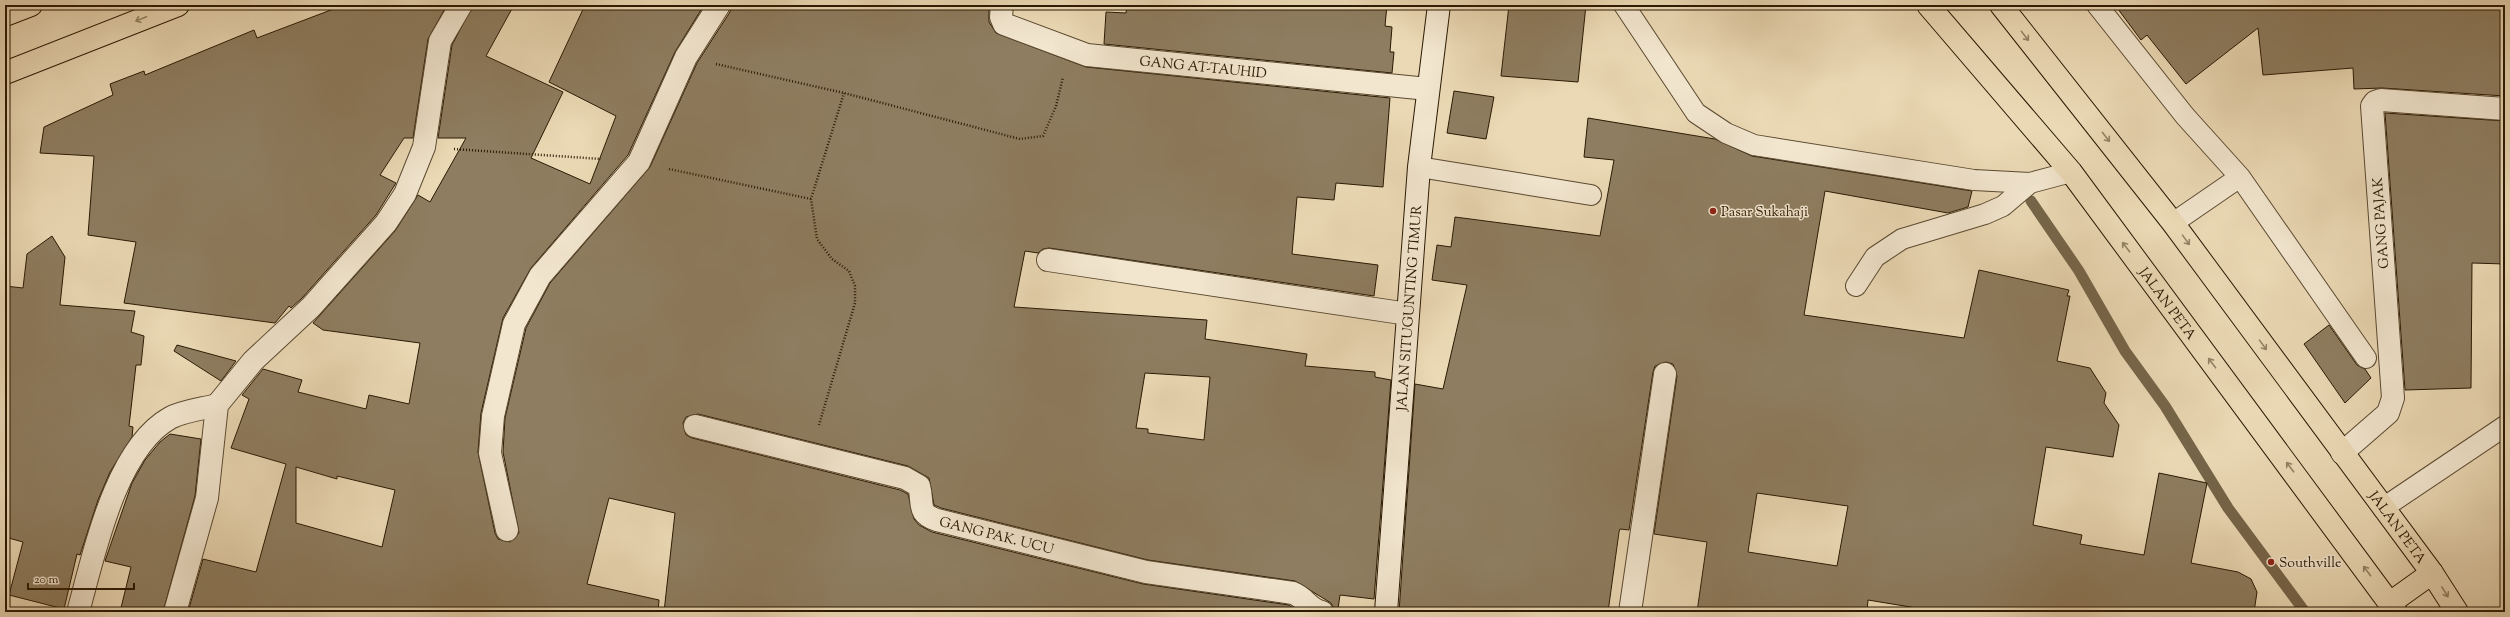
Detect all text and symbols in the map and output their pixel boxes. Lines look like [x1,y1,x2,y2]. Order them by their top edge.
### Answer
one-way arrow [136,16,148,24]
one-way arrow [2020,30,2029,41]
street label: GANG AT-TAUHID [1138,52,1268,85]
one-way arrow [2101,132,2110,143]
street label: GANG PAJAK [2369,176,2395,269]
place label: Pasar Sukahaji [1721,203,1808,223]
street label: JALAN SITUGUNTING TIMUR [1393,204,1428,413]
marker: Pasar Sukahaji [1708,206,1718,216]
one-way arrow [2182,234,2190,245]
one-way arrow [2122,242,2130,253]
street label: JALAN PETA [2132,263,2200,345]
one-way arrow [2258,339,2267,350]
one-way arrow [2208,357,2216,368]
one-way arrow [2286,462,2294,473]
street label: JALAN PETA [2362,487,2430,569]
street label: GANG PAK. UCU [937,513,1056,561]
place label: Southville [2279,554,2341,574]
marker: Southville [2266,557,2276,567]
scale bar [28,565,134,591]
one-way arrow [2363,566,2371,577]
text: 20 m [34,571,59,589]
one-way arrow [2441,586,2449,598]

